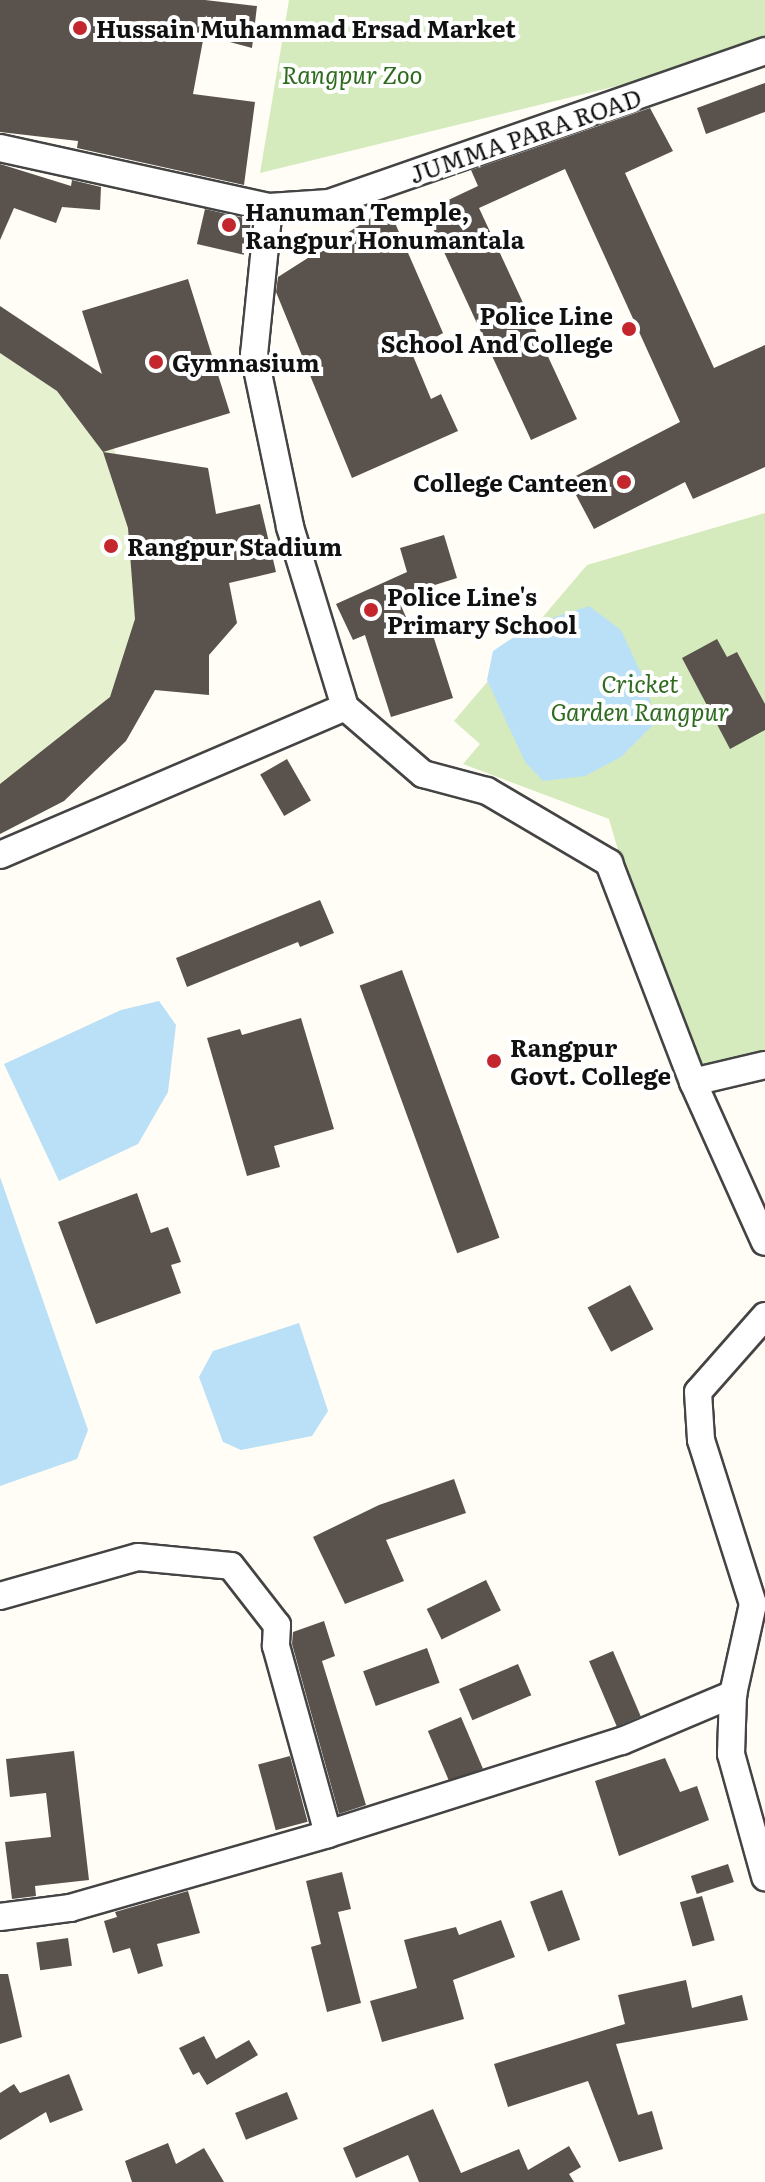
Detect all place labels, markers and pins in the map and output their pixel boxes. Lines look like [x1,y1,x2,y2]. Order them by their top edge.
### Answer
place label: Hussain Muhammad Ersad Market [96,14,516,42]
marker: Hussain Muhammad Ersad Market [71,19,89,37]
place label: Hanuman Temple, Rangpur Honumantala [245,197,525,253]
marker: Hanuman Temple, Rangpur Honumantala [220,216,238,234]
place label: Police Line School And College [381,301,613,357]
marker: Police Line School And College [620,320,638,338]
place label: Gymnasium [172,348,320,376]
marker: Gymnasium [147,353,165,371]
place label: College Canteen [413,468,608,496]
marker: College Canteen [615,473,633,491]
place label: Rangpur Stadium [127,532,342,560]
marker: Rangpur Stadium [102,537,120,555]
place label: Police Line's Primary School [387,582,577,638]
marker: Police Line's Primary School [362,601,380,619]
place label: Rangpur Govt. College [510,1033,671,1089]
marker: Rangpur Govt. College [485,1052,503,1070]

